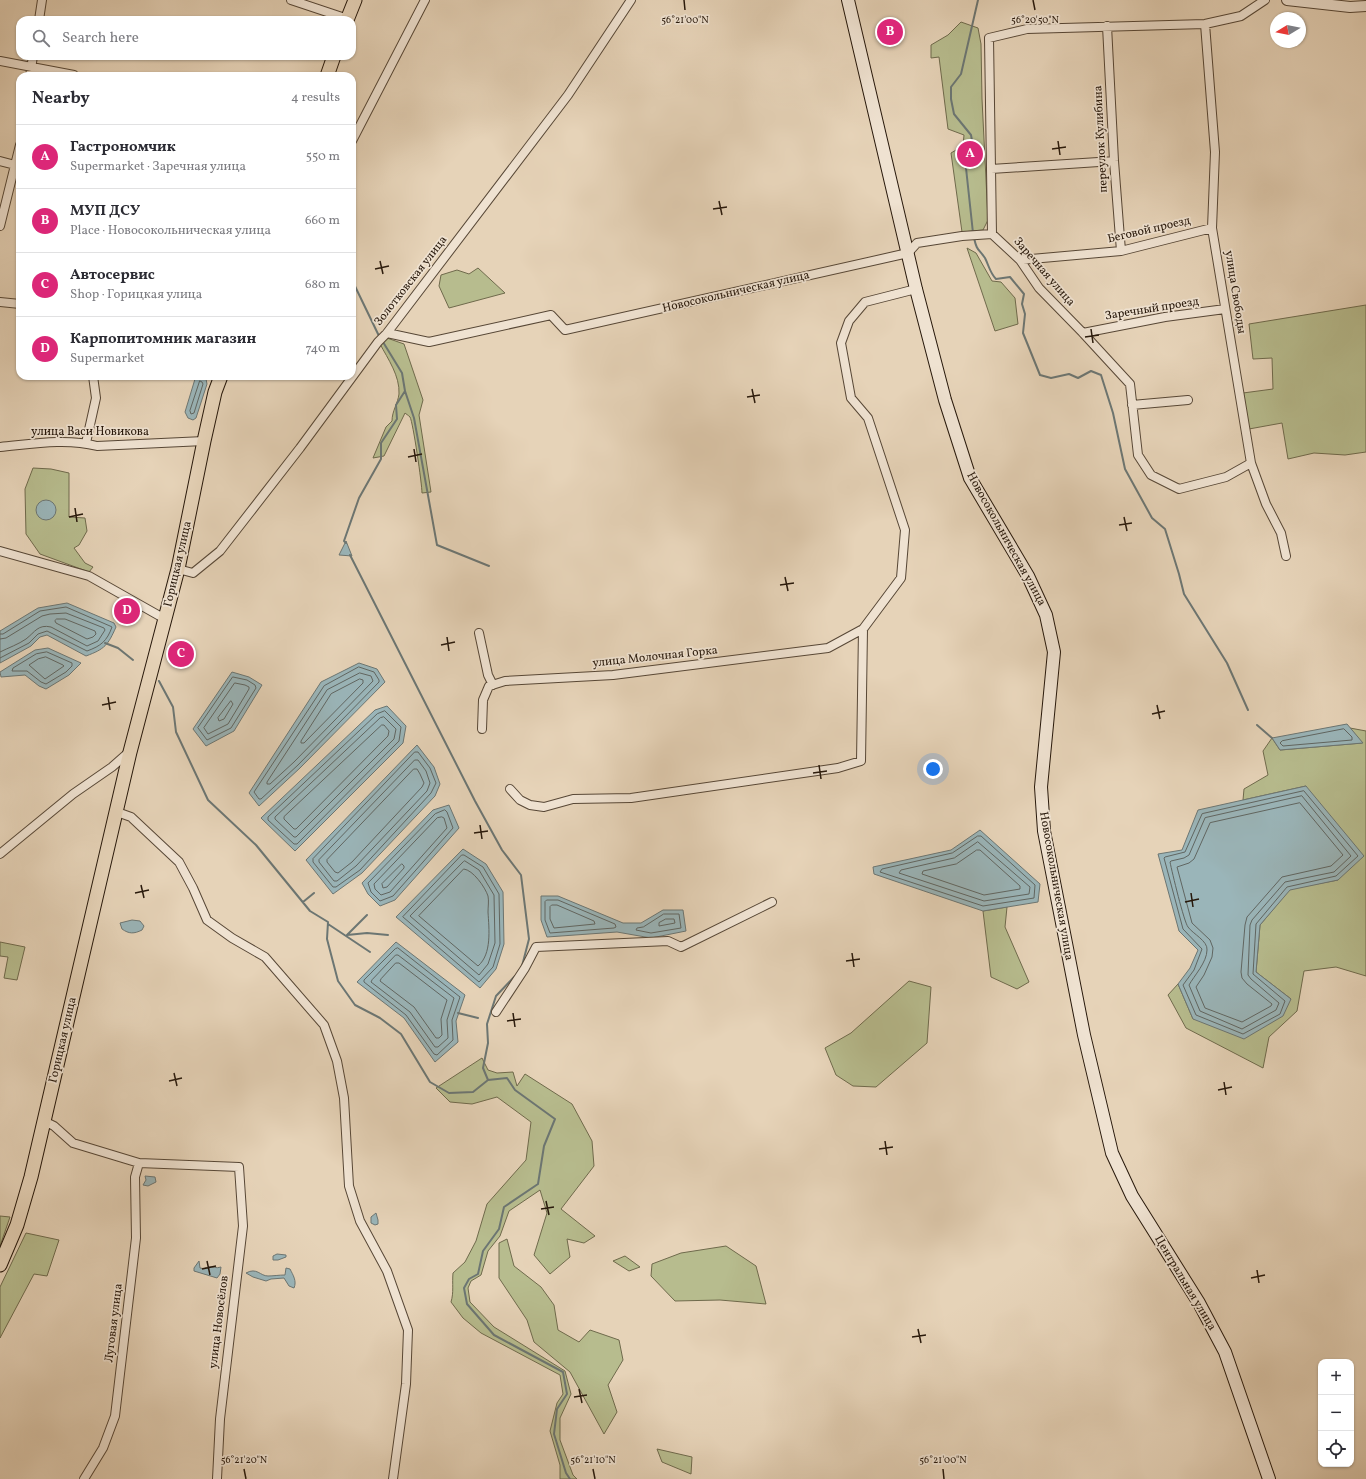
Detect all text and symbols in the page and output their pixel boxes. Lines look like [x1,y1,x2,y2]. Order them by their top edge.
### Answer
north arrow [1270,12,1306,48]
text: 56°21'00"N [661,13,709,27]
text: 56°20'50"N [1011,13,1059,27]
search box [16,16,356,60]
pin: B [877,17,903,47]
icon: search [30,27,52,49]
text: Search here [62,28,139,49]
street label: переулок Кулибина [1090,85,1112,193]
text: Nearby [32,87,90,110]
text: 4 results [291,89,340,107]
text: Гастрономчик [70,137,176,158]
pin: A [957,139,983,169]
text: A [40,148,50,166]
text: 550 m [306,148,340,166]
text: Supermarket · Заречная улица [70,158,246,176]
text: МУП ДСУ [70,201,140,222]
text: B [41,212,49,230]
text: 660 m [305,212,340,230]
street label: Беговой проезд [1106,213,1192,247]
text: Place · Новосокольническая улица [70,222,271,240]
street label: Золотковская улица [371,233,451,329]
street label: Заречная улица [1010,234,1078,310]
street label: улица Свободы [1221,249,1250,335]
text: Автосервис [70,265,155,286]
street label: Новосокольническая улица [661,267,811,317]
text: C [41,276,49,294]
text: 680 m [305,276,340,294]
text: Shop · Горицкая улица [70,286,202,304]
street label: Заречный проезд [1104,294,1200,324]
text: Карпопитомник магазин [70,329,256,350]
text: D [40,340,50,358]
text: 740 m [306,340,340,358]
text: Supermarket [70,350,145,368]
street label: улица Васи Новикова [31,424,149,440]
street label: Новосокольническая улица [962,469,1050,609]
street label: Горицкая улица [160,519,196,609]
pin: D [114,596,140,626]
pin: C [168,639,194,669]
street label: улица Молочная Горка [592,642,718,672]
your location [923,759,943,779]
street label: Новосокольническая улица [1035,810,1077,962]
street label: Горицкая улица [45,995,81,1085]
street label: Центральная улица [1150,1232,1220,1334]
street label: улица Новосёлов [205,1274,233,1370]
street label: Луговая улица [101,1283,127,1363]
map controls [1318,1359,1354,1467]
button: + [1318,1359,1354,1395]
button: − [1318,1395,1354,1431]
button: locate [1318,1431,1354,1467]
text: 56°21'20"N [221,1453,268,1467]
text: 56°21'10"N [570,1453,616,1467]
text: 56°21'00"N [919,1453,967,1467]

